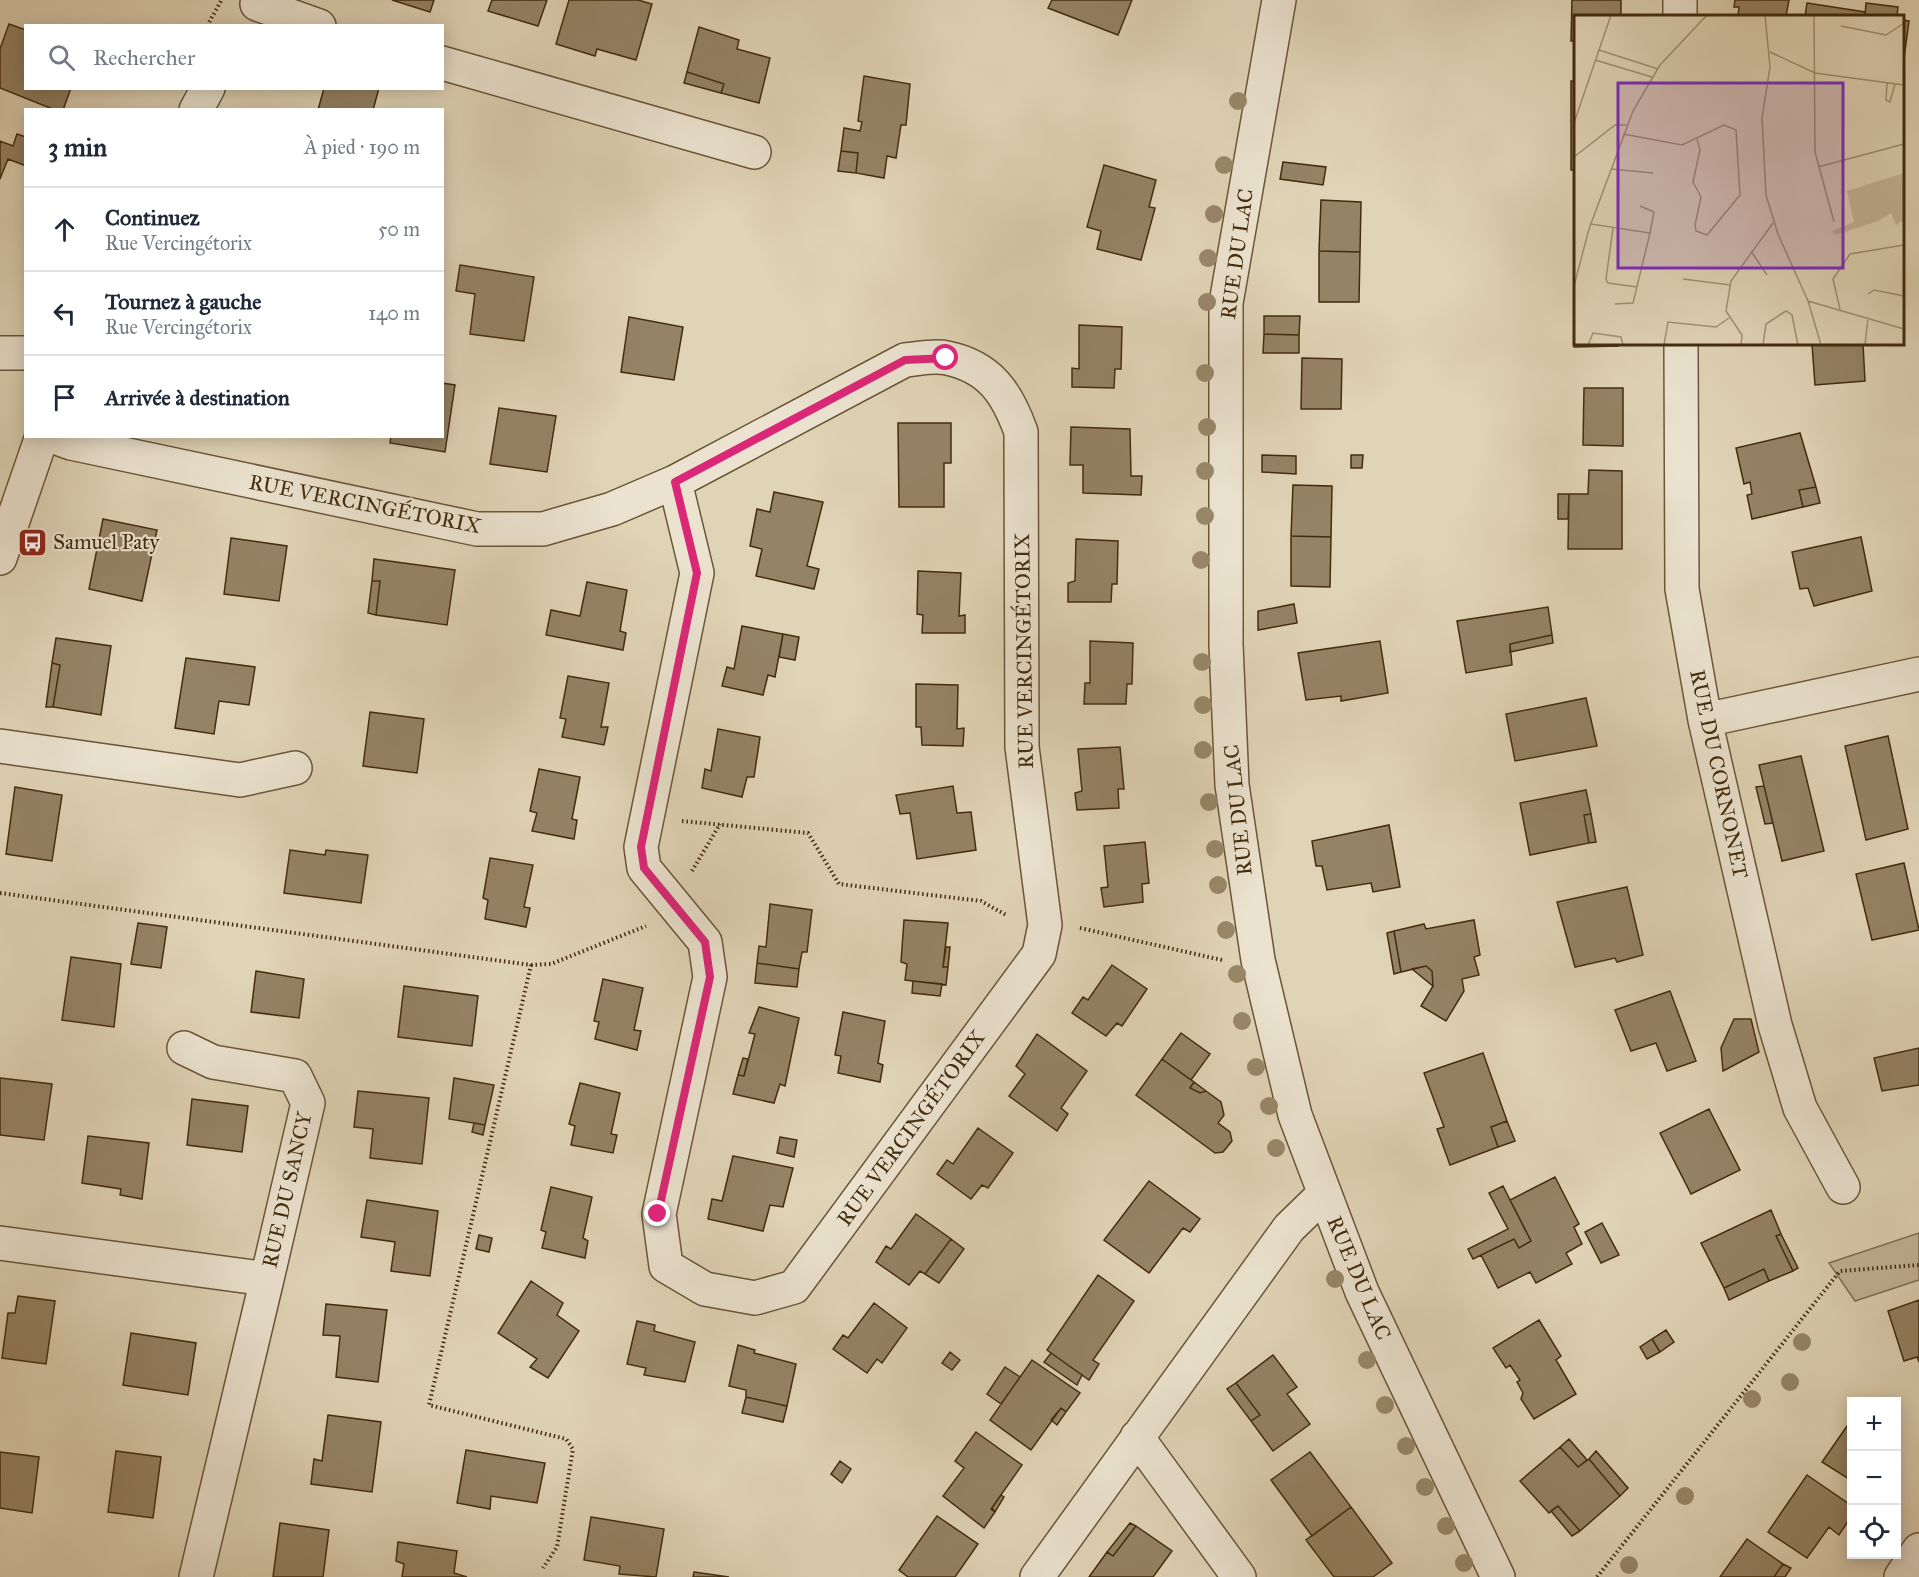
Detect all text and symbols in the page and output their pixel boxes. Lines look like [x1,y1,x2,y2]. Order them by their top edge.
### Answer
inset map [1574,15,1904,345]
search box [24,24,444,90]
icon: search [45,41,78,74]
text: Rechercher [93,44,195,71]
text: 3 min [48,131,107,163]
text: À pied · 190 m [304,135,420,159]
street label: RUE DU LAC [1215,187,1259,321]
text: Continuez [105,204,200,231]
icon: ahead [48,213,81,246]
text: 50 m [378,217,420,241]
text: Rue Vercingétorix [105,231,252,255]
text: Tournez à gauche [105,288,261,315]
icon: left [48,297,81,330]
text: 140 m [368,301,420,325]
text: Rue Vercingétorix [105,315,252,339]
route start [932,344,958,370]
icon: arrive [48,381,81,414]
text: Arrivée à destination [105,384,290,411]
street label: RUE VERCINGÉTORIX [247,468,483,539]
bus stop icon: Samuel Paty [16,526,48,558]
place label: Samuel Paty [53,529,161,555]
street label: RUE VERCINGÉTORIX [1008,533,1039,769]
street label: RUE DU CORNONET [1684,667,1754,881]
street label: RUE DU LAC [1218,743,1258,877]
street label: RUE VERCINGÉTORIX [830,1024,991,1231]
street label: RUE DU SANCY [256,1109,318,1270]
route end [644,1200,670,1226]
street label: RUE DU LAC [1321,1212,1397,1344]
map controls [1847,1397,1901,1559]
button: + [1847,1397,1901,1451]
button: − [1847,1451,1901,1505]
button: locate [1847,1505,1901,1559]

